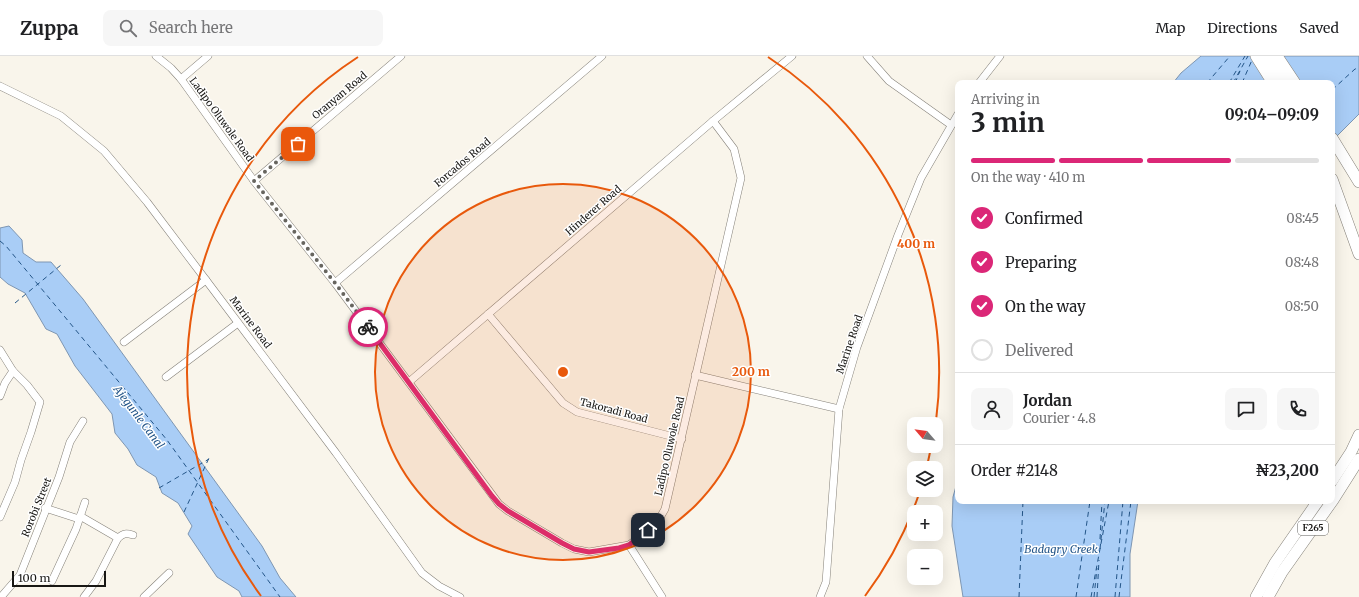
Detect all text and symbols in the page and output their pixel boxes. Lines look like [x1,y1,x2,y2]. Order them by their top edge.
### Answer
search box [103,10,383,46]
text: Zuppa [20,16,79,40]
icon: search [117,17,139,39]
text: Search here [149,18,233,37]
text: Map [1155,19,1185,37]
text: Directions [1207,19,1277,37]
text: Saved [1299,19,1339,37]
street label: Oranyan Road [309,69,369,122]
street label: Ladipo Oluwole Road [187,75,257,164]
text: Arriving in [971,91,1040,108]
text: 09:04–09:09 [1225,105,1319,124]
text: 3 min [971,106,1045,139]
pin [281,127,315,161]
icon: bag [287,133,309,155]
street label: Forcados Road [431,135,493,190]
text: On the way · 410 m [971,169,1085,186]
street label: Hinderer Road [563,183,624,238]
icon: check [971,207,993,229]
text: Confirmed [1005,209,1083,228]
text: 08:45 [1286,210,1319,227]
text: 400 m [897,236,935,251]
icon: check [971,251,993,273]
text: Preparing [1005,253,1077,272]
text: 08:48 [1285,254,1319,271]
street label: Marine Road [227,294,274,351]
icon: check [971,295,993,317]
text: On the way [1005,297,1086,316]
text: 08:50 [1285,298,1319,315]
courier [348,307,388,347]
street label: Marine Road [833,313,866,375]
icon: bike [357,316,379,338]
text: Delivered [1005,341,1073,360]
text: 200 m [732,364,770,379]
centre of rings [556,365,570,379]
water label: Ajegunle Canal [110,382,167,451]
button: person [971,388,1013,430]
button: chat [1225,388,1267,430]
button: phone [1277,388,1319,430]
text: Jordan [1023,391,1072,410]
street label: Takoradi Road [578,395,649,426]
street label: Ladipo Oluwole Road [652,395,687,497]
text: Courier · 4.8 [1023,410,1096,427]
north arrow [907,417,943,453]
map controls [907,417,943,585]
button: layers [907,461,943,497]
text: Order #2148 [971,461,1058,480]
text: ₦23,200 [1255,461,1319,480]
street label: Rorobi Street [19,476,54,539]
button: + [907,505,943,541]
pin [631,513,665,547]
icon: home [637,519,659,541]
road number: F265 [1298,521,1328,535]
water label: Badagry Creek [1024,542,1098,556]
button: − [907,549,943,585]
scale bar [12,569,106,588]
text: 100 m [18,571,50,585]

